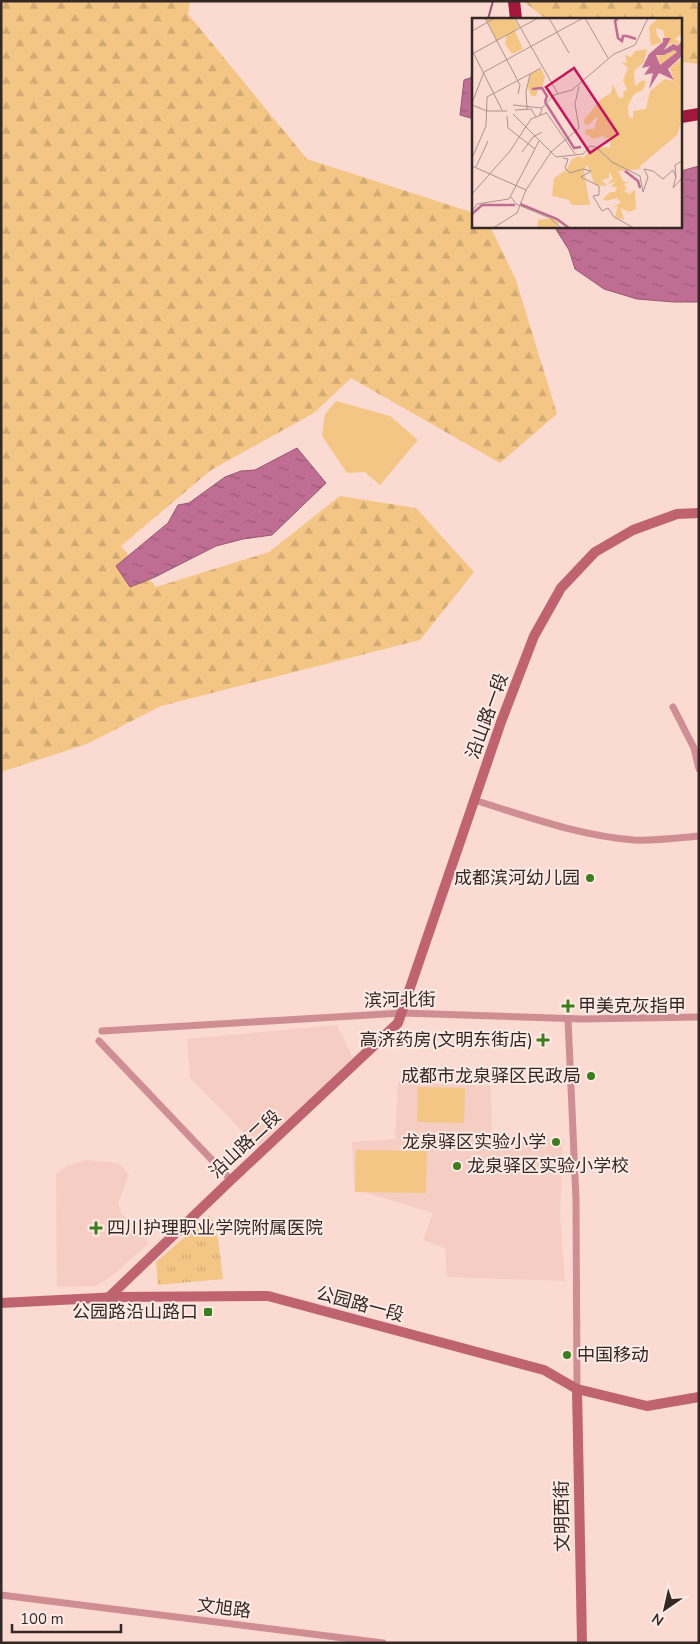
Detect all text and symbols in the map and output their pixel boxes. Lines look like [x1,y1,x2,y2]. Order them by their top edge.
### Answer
inset map [472,18,682,228]
street label: 沿山路一段 [460,670,514,762]
place label: 成都滨河幼儿园 [454,866,580,890]
marker: 成都滨河幼儿园 [584,872,596,884]
street label: 滨河北街 [364,987,436,1013]
place label: 甲美克灰指甲 [578,994,686,1018]
marker: 甲美克灰指甲 [562,1000,574,1012]
place label: 高济药房(文明东街店) [360,1028,533,1052]
marker: 高济药房(文明东街店) [537,1034,549,1046]
place label: 成都市龙泉驿区民政局 [401,1064,581,1088]
marker: 成都市龙泉驿区民政局 [585,1070,597,1082]
street label: 沿山路二段 [204,1105,286,1183]
place label: 龙泉驿区实验小学 [402,1130,546,1154]
marker: 龙泉驿区实验小学 [550,1136,562,1148]
place label: 龙泉驿区实验小学校 [467,1154,629,1178]
marker: 龙泉驿区实验小学校 [451,1160,463,1172]
place label: 四川护理职业学院附属医院 [107,1216,323,1240]
marker: 四川护理职业学院附属医院 [89,1221,103,1235]
street label: 公园路一段 [313,1281,407,1327]
place label: 公园路沿山路口 [72,1300,198,1324]
marker: 公园路沿山路口 [202,1306,214,1318]
place label: 中国移动 [577,1343,649,1367]
marker: 中国移动 [561,1349,573,1361]
street label: 文明西街 [549,1480,575,1552]
north arrow [640,1584,690,1634]
street label: 文旭路 [196,1593,252,1623]
scale bar [12,1602,121,1634]
text: 100 m [20,1609,64,1629]
text: N [648,1609,668,1630]

